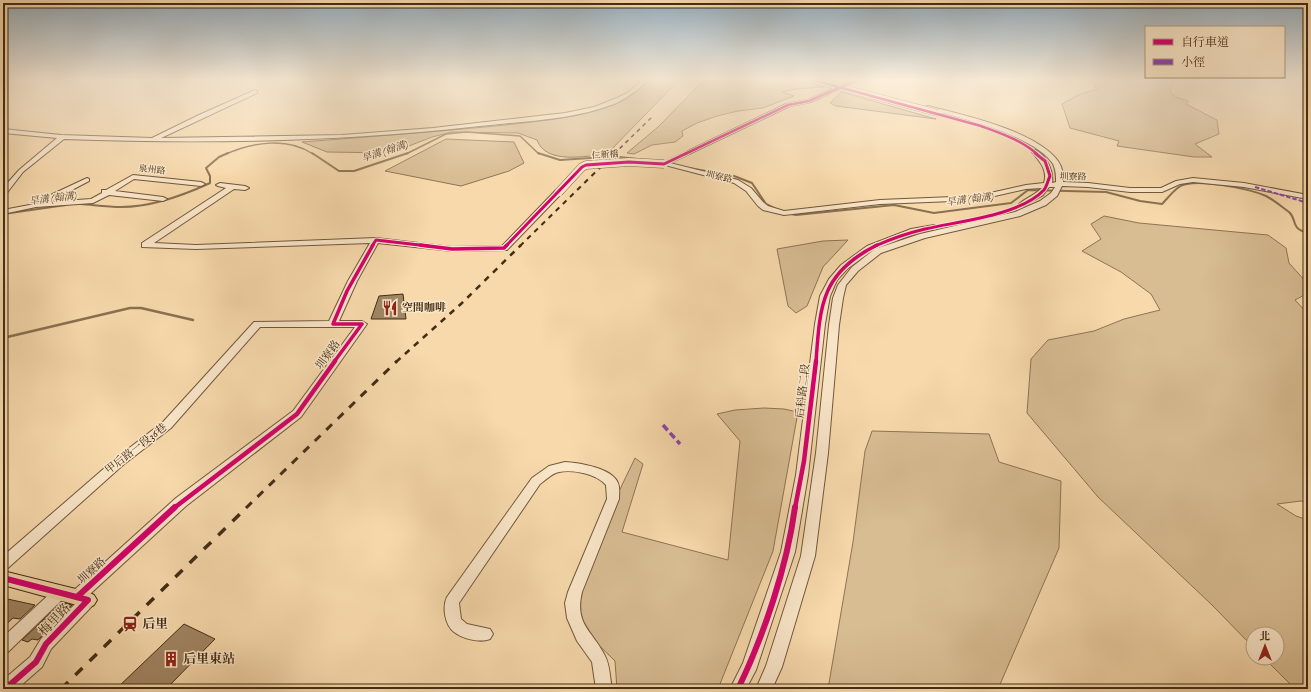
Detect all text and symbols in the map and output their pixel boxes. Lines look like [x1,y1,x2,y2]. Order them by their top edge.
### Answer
legend [1145,26,1285,78]
text: 自行車道 [1181,35,1229,50]
text: 小徑 [1181,55,1205,70]
water label: 旱溝 (翰溝) [360,138,410,166]
street label: 仁新橋 [591,149,619,161]
street label: 泉州路 [138,163,166,177]
street label: 圳寮路 [705,169,733,185]
street label: 圳寮路 [1059,171,1087,183]
water label: 旱溝 (翰溝) [28,190,78,208]
water label: 旱溝 (翰溝) [945,191,995,209]
restaurant icon: 空間咖啡 [381,299,399,317]
place label: 空間咖啡 [402,301,446,315]
street label: 圳寮路 [313,338,343,372]
street label: 后科路二段 [793,363,813,419]
street label: 甲后路一段36巷 [102,420,170,478]
street label: 圳寮路 [75,555,109,587]
street label: 梅里路 [35,600,75,640]
station icon: 后里 [121,615,139,633]
place label: 后里 [142,616,168,633]
north arrow [1245,626,1285,666]
text: 北 [1260,630,1271,644]
building icon: 后里東站 [162,650,180,668]
place label: 后里東站 [183,651,235,668]

